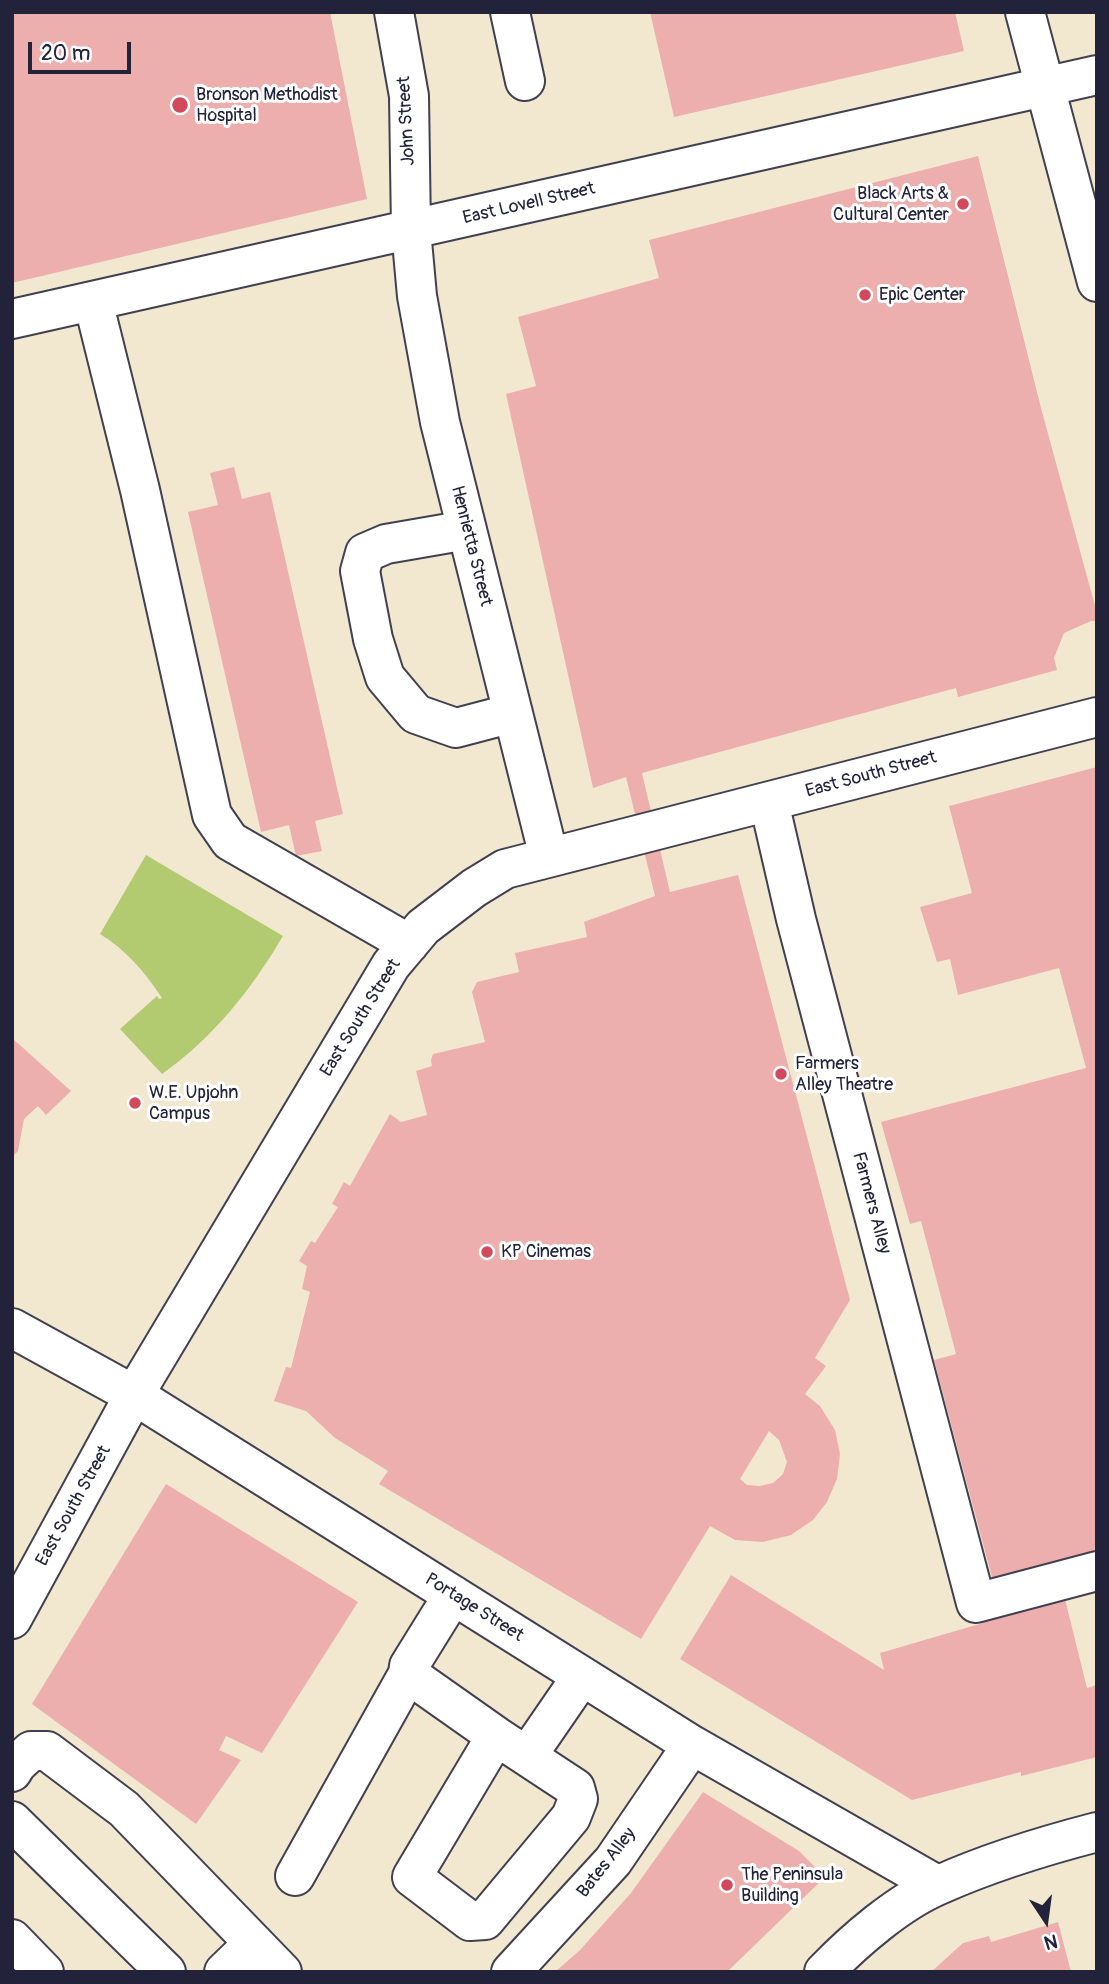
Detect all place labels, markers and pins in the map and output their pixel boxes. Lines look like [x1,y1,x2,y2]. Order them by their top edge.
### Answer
place label: Bronson Methodist Hospital [196,84,338,126]
marker: Bronson Methodist Hospital [170,95,190,115]
place label: Black Arts & Cultural Center [833,183,949,226]
marker: Black Arts & Cultural Center [955,196,971,212]
place label: Epic Center [879,284,965,306]
marker: Epic Center [857,287,873,303]
place label: Farmers Alley Theatre [795,1053,893,1096]
marker: Farmers Alley Theatre [773,1066,789,1082]
place label: W.E. Upjohn Campus [149,1082,238,1124]
marker: W.E. Upjohn Campus [127,1095,143,1111]
place label: KP Cinemas [501,1241,591,1263]
marker: KP Cinemas [479,1244,495,1260]
place label: The Peninsula Building [741,1864,843,1906]
marker: The Peninsula Building [719,1877,735,1893]

